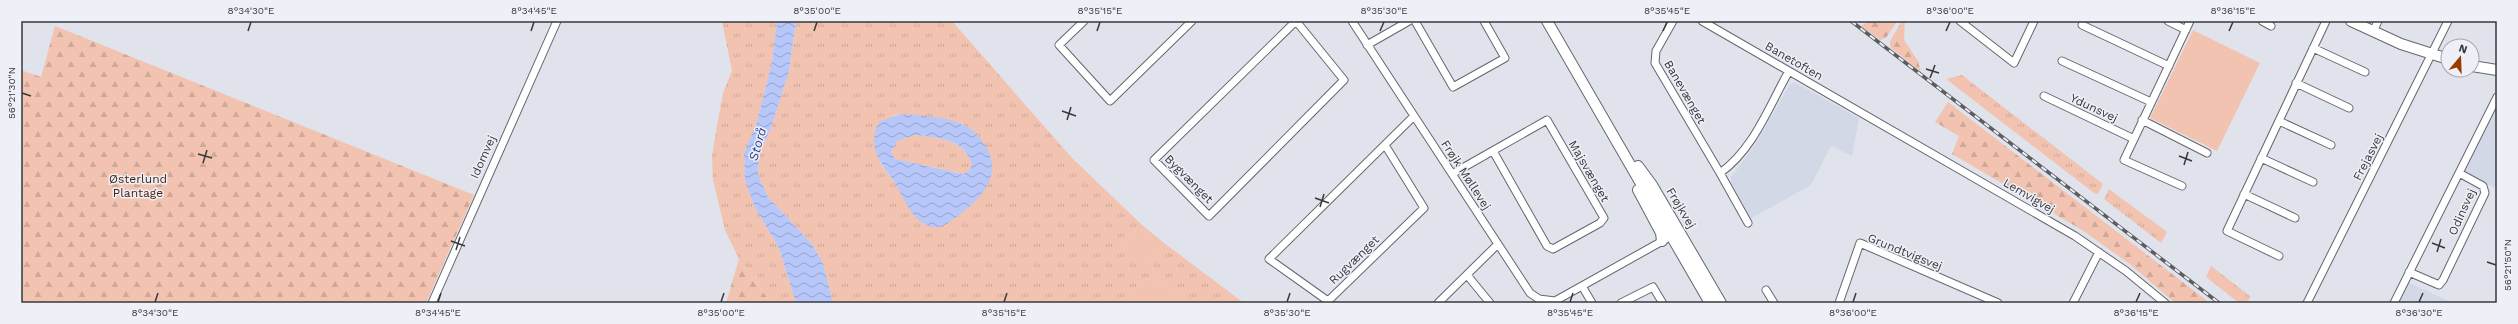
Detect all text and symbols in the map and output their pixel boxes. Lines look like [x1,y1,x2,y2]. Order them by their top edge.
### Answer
text: 8°34'30"E [228,5,275,16]
text: 8°34'45"E [511,5,557,16]
text: 8°35'00"E [793,5,841,16]
text: 8°35'15"E [1078,5,1122,16]
text: 8°35'30"E [1360,5,1408,16]
text: 8°35'45"E [1644,5,1690,16]
text: 8°36'00"E [1926,5,1974,16]
text: 8°36'15"E [2210,5,2256,16]
north arrow [2440,38,2480,78]
street label: Banetoften [1763,39,1825,83]
text: N [2457,42,2469,56]
street label: Banevænget [1661,58,1709,126]
text: 56°21'30"N [6,67,17,119]
street label: Ydunsvej [2068,91,2120,125]
water label: Storå [746,126,769,163]
street label: Frejasvej [2350,131,2386,183]
street label: Idomvej [467,133,499,181]
street label: Frøjk Møllevej [1438,137,1494,213]
street label: Majsvænget [1566,138,1612,204]
street label: Bygvænget [1162,152,1216,206]
park label: Østerlund Plantage [109,172,167,200]
street label: Lemvigvej [2001,176,2057,216]
street label: Frøjkvej [1663,185,1699,231]
street label: Odinsvej [2446,186,2478,238]
street label: Grundtvigsvej [1866,231,1944,273]
street label: Rugvænget [1326,233,1382,287]
text: 56°21'50"N [2502,239,2513,291]
text: 8°34'30"E [132,307,179,318]
text: 8°34'45"E [415,307,461,318]
text: 8°35'00"E [697,307,745,318]
text: 8°35'15"E [982,307,1026,318]
text: 8°35'30"E [1263,307,1311,318]
text: 8°35'45"E [1547,307,1593,318]
text: 8°36'00"E [1829,307,1877,318]
text: 8°36'15"E [2113,307,2159,318]
text: 8°36'30"E [2395,307,2443,318]

